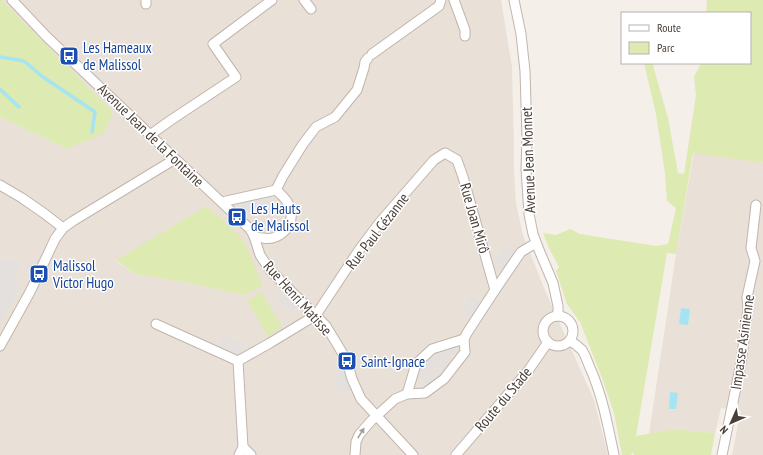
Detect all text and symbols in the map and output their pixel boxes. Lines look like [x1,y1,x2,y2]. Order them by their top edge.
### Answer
legend [621,12,751,64]
text: Route [657,20,681,35]
place label: Les Hameaux de Malissol [83,38,152,74]
text: Parc [657,40,675,55]
bus stop icon: Les Hameaux de Malissol [58,45,80,67]
street label: Avenue Jean de la Fontaine [94,79,208,191]
street label: Avenue Jean Monnet [517,107,539,213]
street label: Rue Joan Mirô [456,181,494,255]
street label: Rue Paul Cézanne [341,189,413,273]
place label: Les Hauts de Malissol [251,199,310,235]
bus stop icon: Les Hauts de Malissol [226,206,248,228]
place label: Malissol Victor Hugo [52,256,114,292]
street label: Rue Henri Matisse [260,257,336,339]
bus stop icon: Malissol Victor Hugo [28,263,50,285]
street label: Impasse Asinienne [726,293,758,391]
bus stop icon: Saint-Ignace [336,350,358,372]
place label: Saint-Ignace [361,352,425,371]
street label: Route du Stade [471,363,535,435]
north arrow [711,403,751,443]
text: N [717,423,731,437]
one-way arrow [358,427,365,439]

